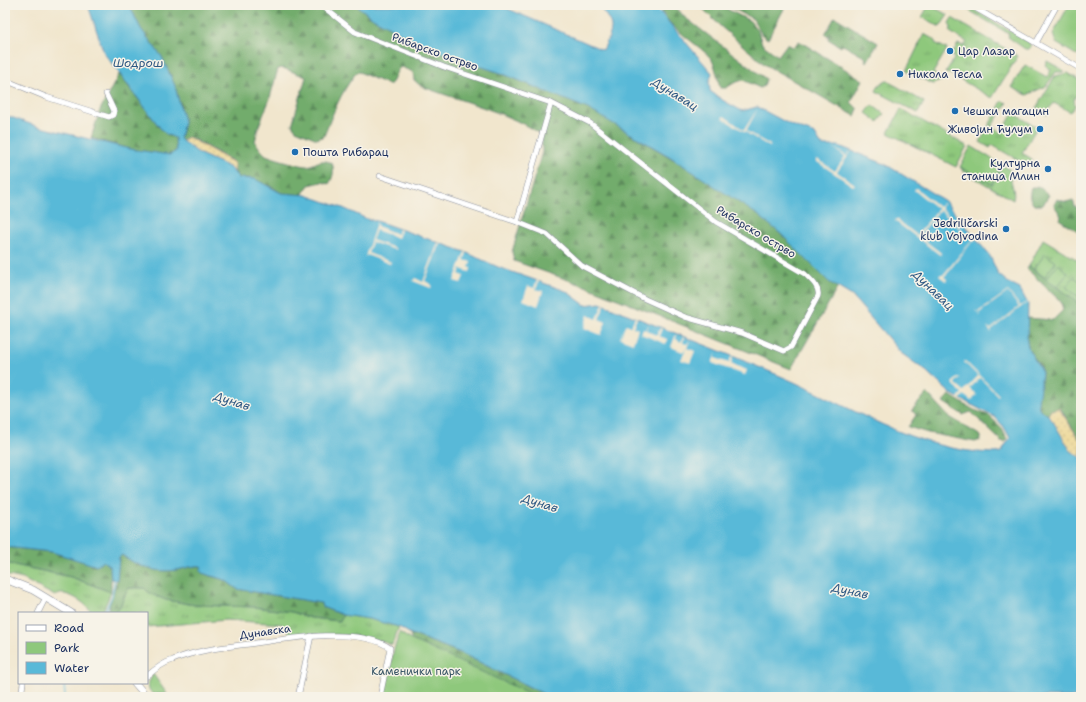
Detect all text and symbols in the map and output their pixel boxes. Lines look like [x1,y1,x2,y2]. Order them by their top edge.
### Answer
street label: Рибарско острво [390,29,480,75]
place label: Цар Лазар [958,44,1015,59]
marker: Цар Лазар [945,46,955,56]
water label: Шодрош [113,55,163,71]
place label: Никола Тесла [908,67,982,82]
marker: Никола Тесла [895,69,905,79]
water label: Дунавац [648,73,701,114]
place label: Чешки магацин [963,104,1049,119]
marker: Чешки магацин [950,106,960,116]
place label: Живојин Ћулум [947,122,1032,137]
marker: Живојин Ћулум [1035,124,1045,134]
place label: Пошта Рибарац [303,145,389,160]
marker: Пошта Рибарац [290,147,300,157]
place label: Културна станица Млин [961,156,1040,184]
marker: Културна станица Млин [1043,164,1053,174]
street label: Рибарско острво [713,202,799,262]
place label: Jedriličarski klub Vojvodina [920,216,998,244]
marker: Jedriličarski klub Vojvodina [1001,224,1011,234]
water label: Дунавац [908,266,957,314]
water label: Дунав [211,387,253,414]
water label: Дунав [519,489,561,516]
water label: Дунав [829,579,870,603]
legend [18,612,148,684]
text: Road [54,620,85,636]
street label: Дунавска [238,621,292,643]
text: Park [54,640,80,656]
text: Water [54,660,90,676]
park label: Каменички парк [371,664,461,679]

